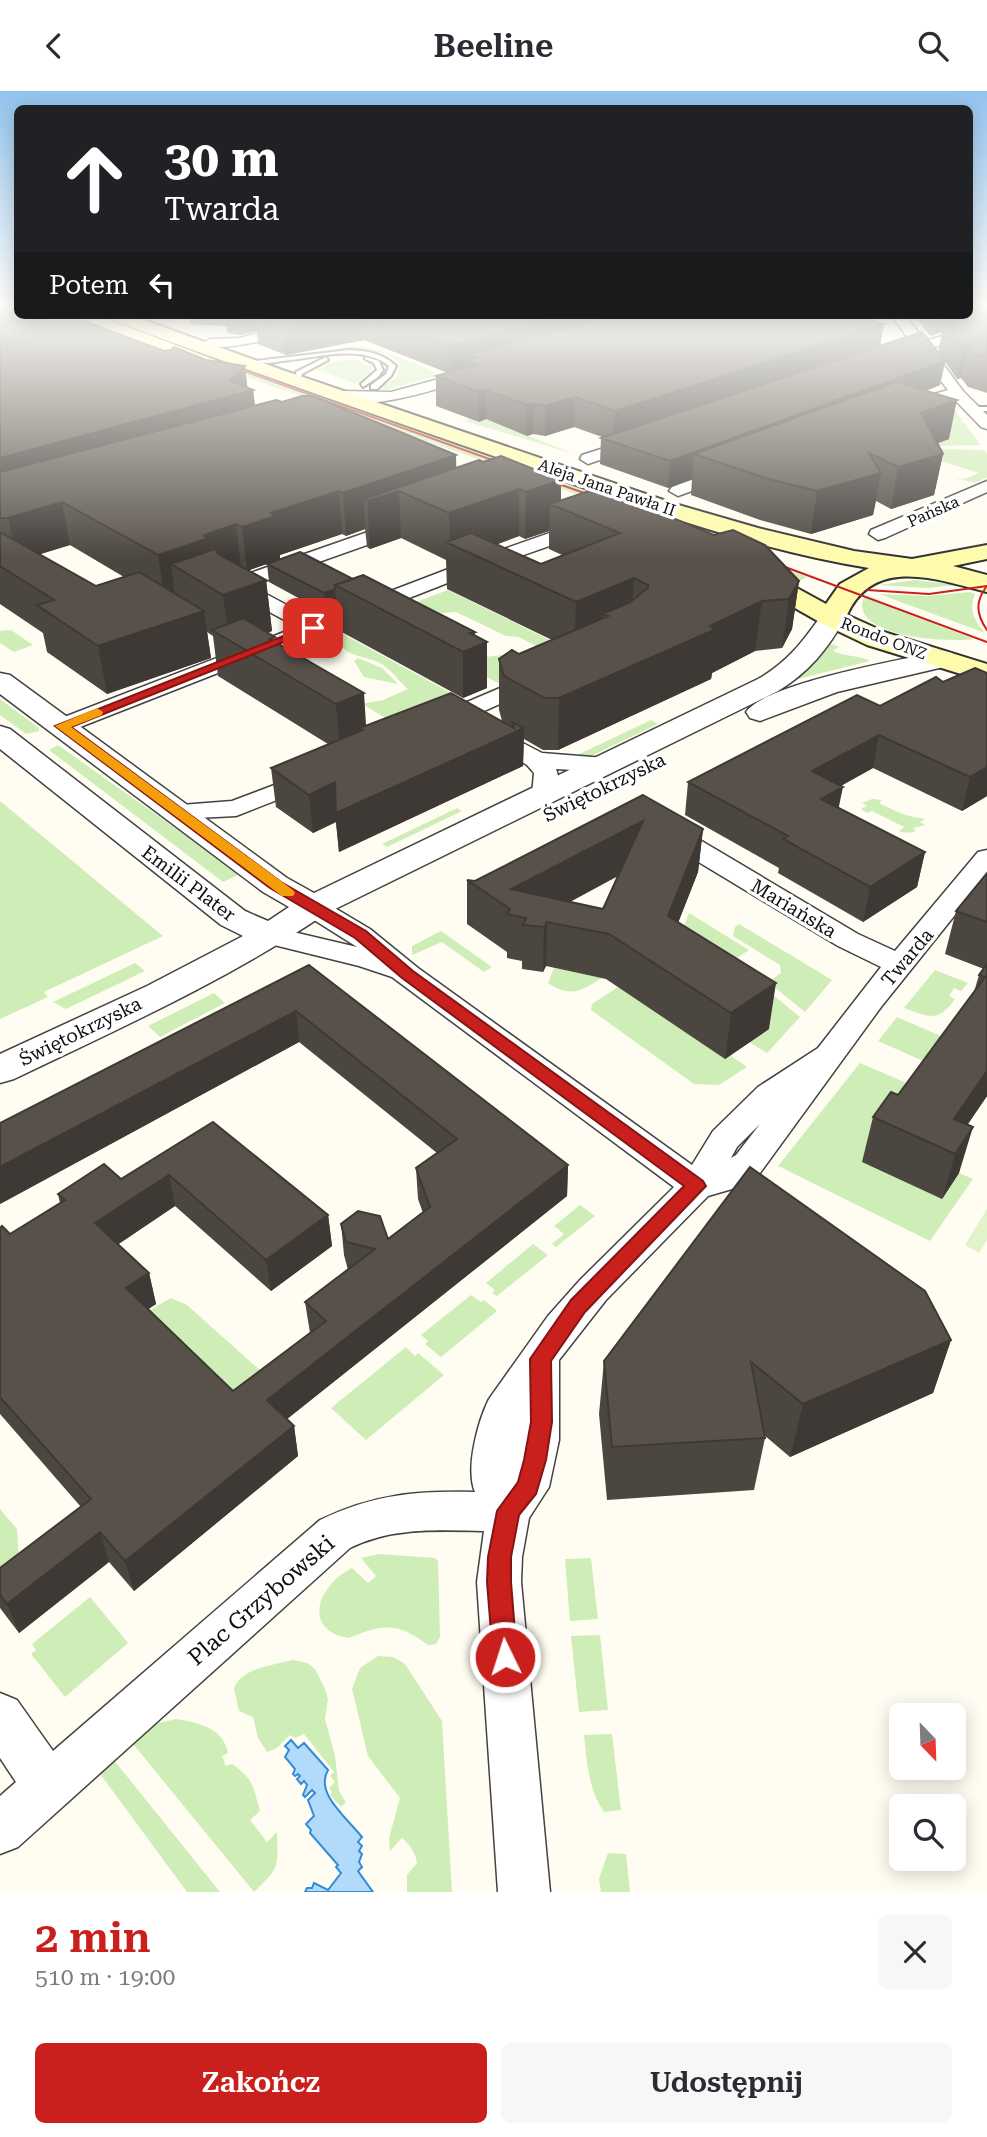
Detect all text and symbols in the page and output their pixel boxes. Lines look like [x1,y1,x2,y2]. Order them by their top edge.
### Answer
icon: back [35,27,73,65]
text: Beeline [434,27,553,65]
icon: search [914,27,952,65]
text: 30 m [164,131,279,188]
icon: ahead [49,133,140,224]
text: Twarda [164,190,279,228]
icon: left [143,266,181,304]
text: Potem [49,270,129,300]
street label: Aleja Jana Pawła II [536,455,678,520]
street label: Pańska [904,492,962,531]
pin [283,598,343,658]
icon: arrive [294,609,332,647]
street label: Rondo ONZ [838,613,930,664]
street label: Świętokrzyska [539,748,670,827]
street label: Emilii Plater [137,841,240,926]
street label: Mariańska [747,874,841,943]
street label: Twarda [877,923,939,991]
street label: Świętokrzyska [15,992,146,1071]
street label: Plac Grzybowski [183,1530,340,1671]
position arrow [468,1620,542,1694]
north arrow [889,1703,966,1780]
map controls [889,1703,966,1871]
button: search [889,1794,966,1871]
text: 2 min [35,1913,151,1962]
button: close [878,1915,952,1989]
text: 510 m · 19:00 [35,1964,175,1991]
button: Zakończ [35,2043,487,2123]
button: Udostępnij [501,2043,952,2123]

